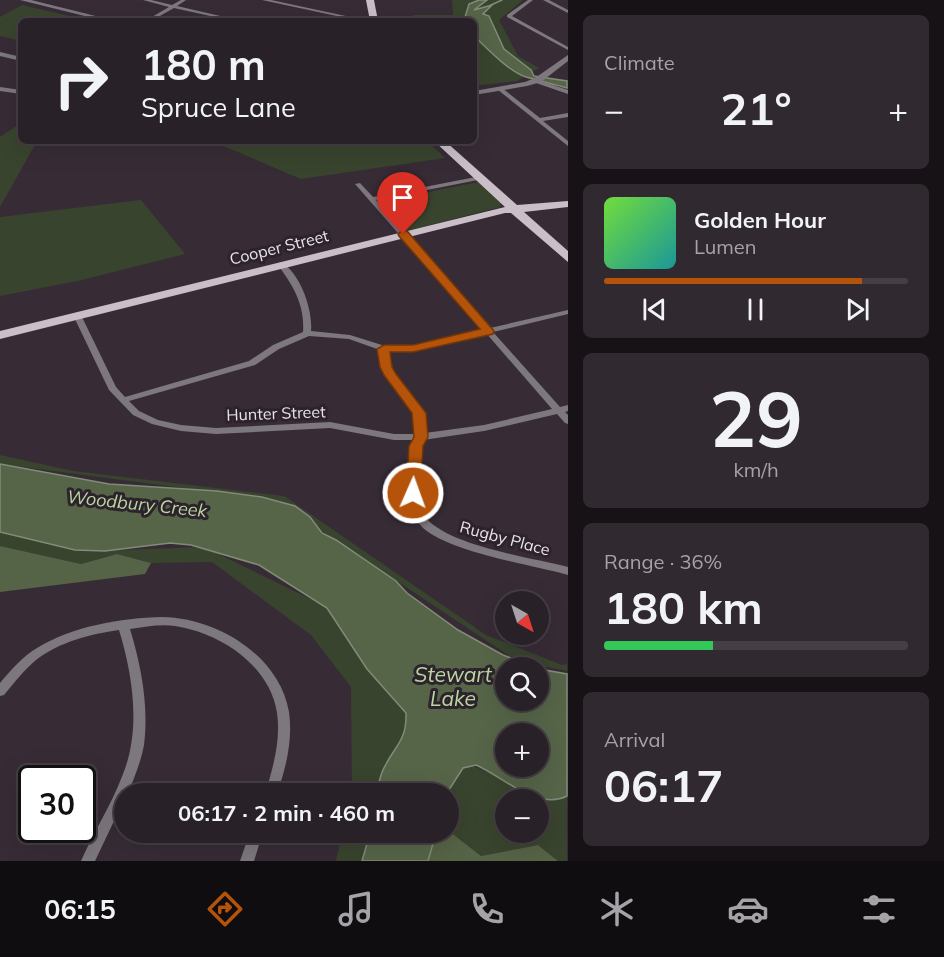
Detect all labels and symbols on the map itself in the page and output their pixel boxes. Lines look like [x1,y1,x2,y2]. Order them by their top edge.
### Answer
pin [377,172,428,234]
street label: Cooper Street [227,225,331,269]
street label: Hunter Street [226,401,326,425]
position arrow [381,461,445,525]
water label: Woodbury Creek [66,485,209,522]
street label: Rugby Place [458,516,552,560]
north arrow [495,591,549,645]
water label: Stewart Lake [414,661,493,711]
speed limit sign: 30 [18,765,96,843]

